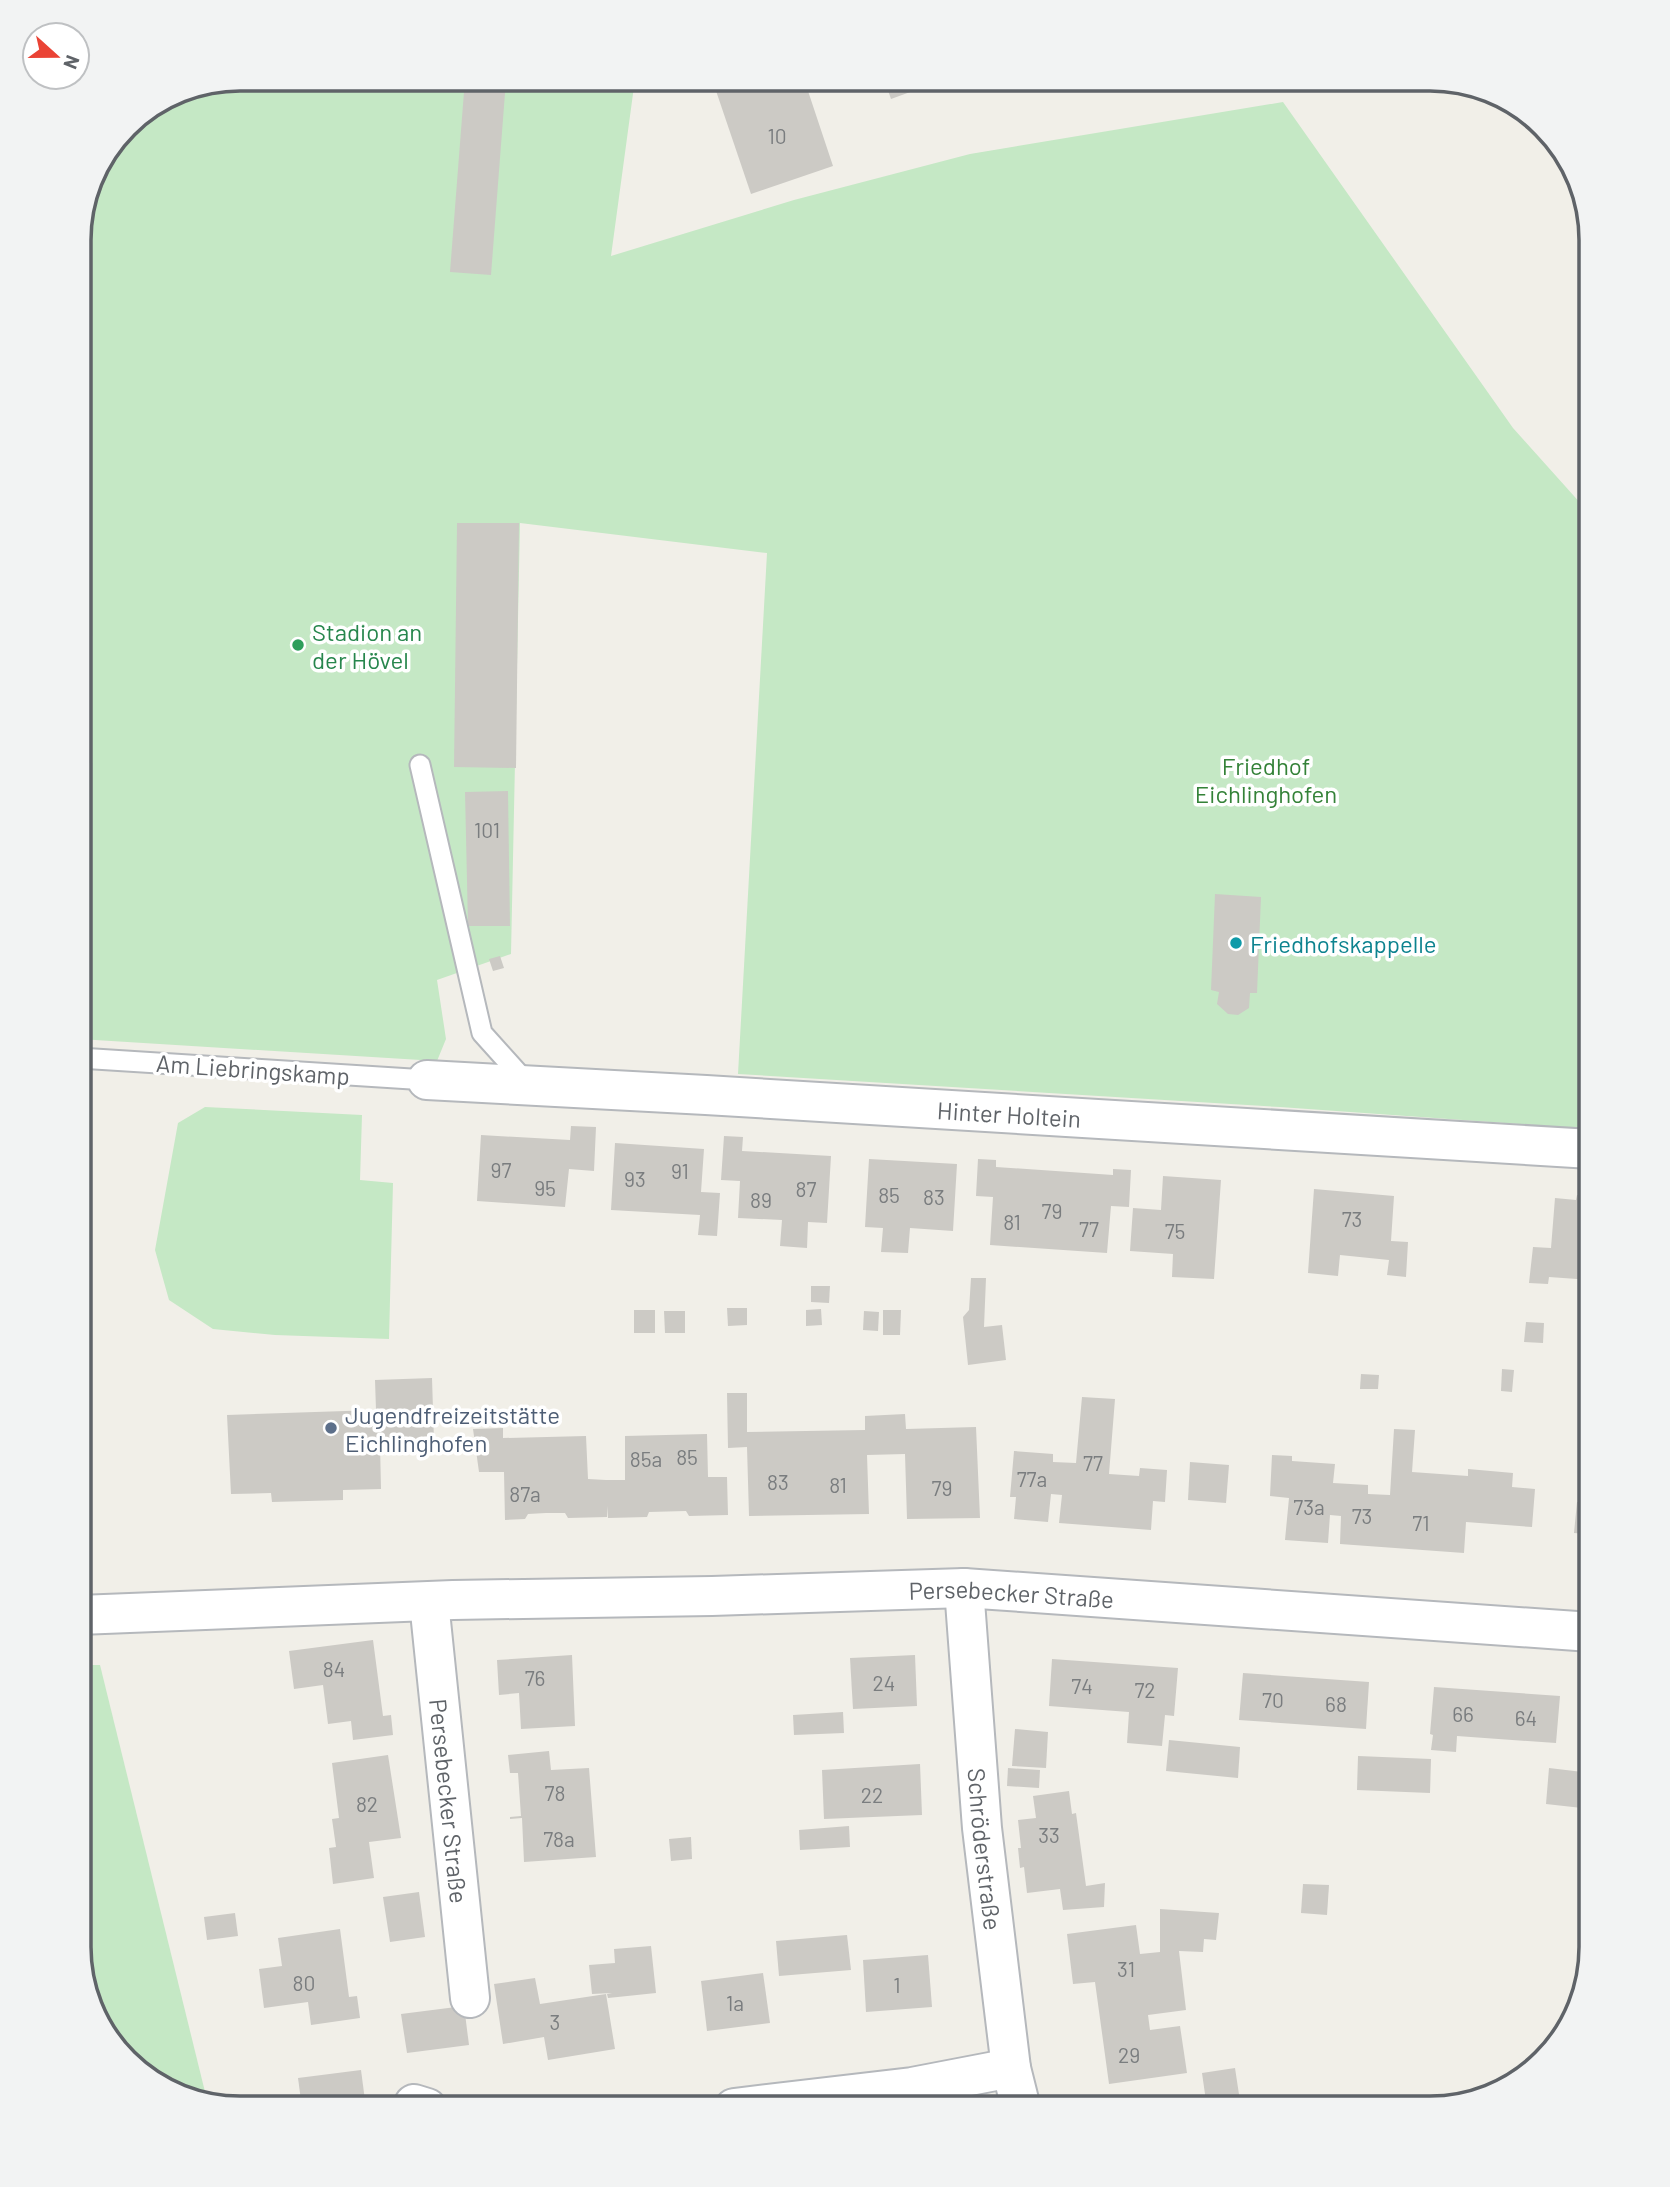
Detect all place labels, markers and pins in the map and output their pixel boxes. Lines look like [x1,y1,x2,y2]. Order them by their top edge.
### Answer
place label: Stadion an der Hövel [312,617,422,674]
marker: Stadion an der Hövel [290,637,306,653]
place label: Friedhofskappelle [1250,929,1437,958]
marker: Friedhofskappelle [1228,935,1244,951]
place label: Jugendfreizeitstätte Eichlinghofen [345,1400,560,1457]
marker: Jugendfreizeitstätte Eichlinghofen [323,1420,339,1436]

